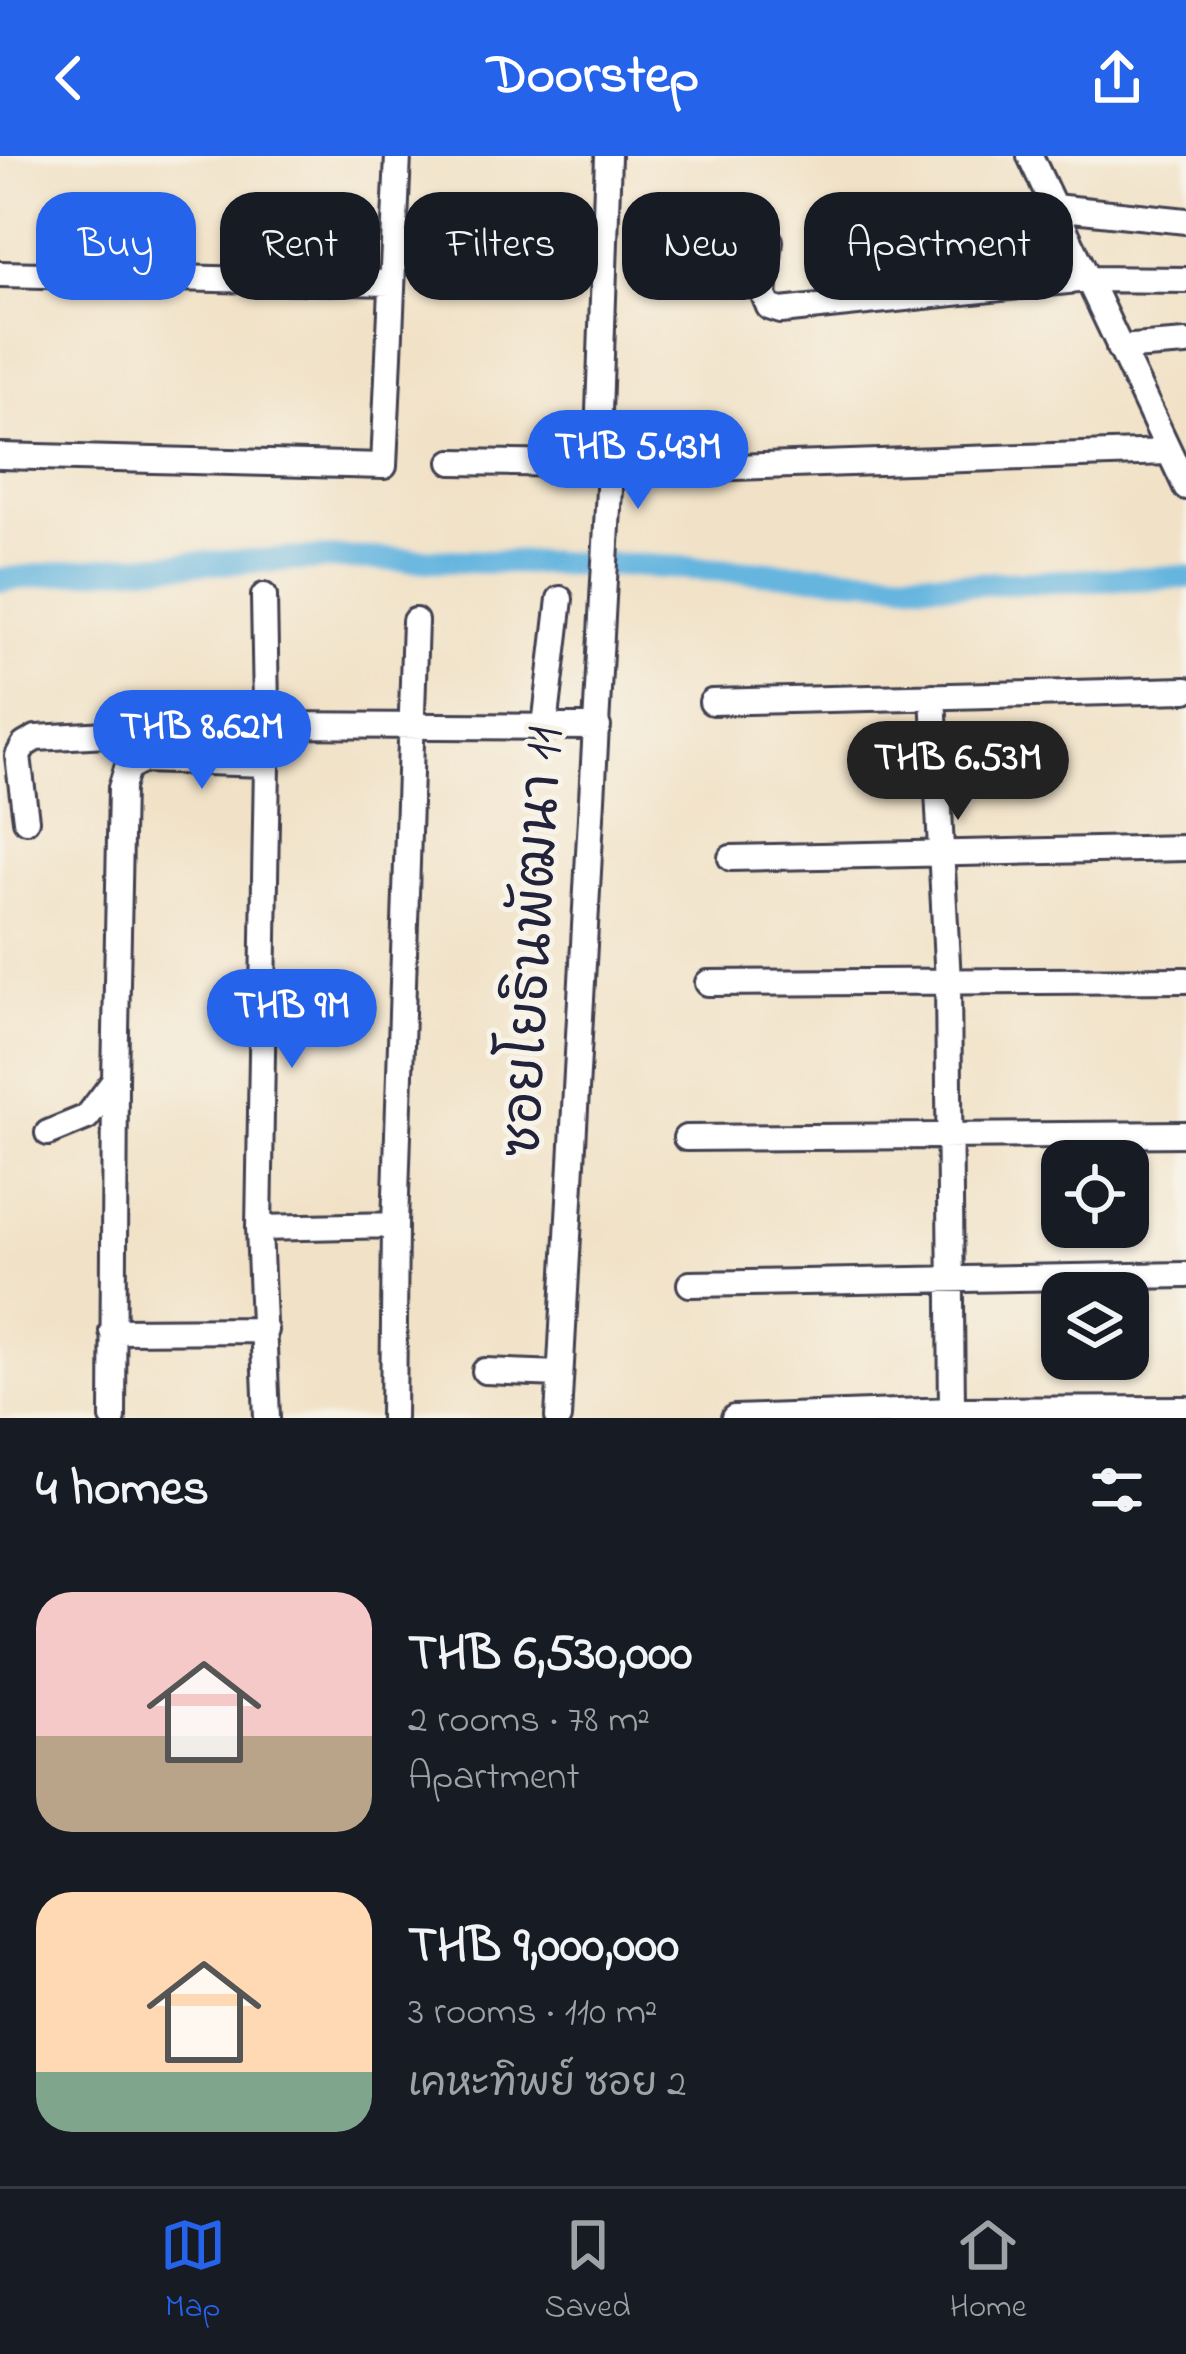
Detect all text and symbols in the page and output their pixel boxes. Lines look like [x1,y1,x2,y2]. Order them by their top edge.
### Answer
text: Doorstep [487,39,699,117]
icon: back [36,45,102,111]
icon: share [1084,45,1150,111]
chip: Buy [36,192,196,300]
chip: Rent [220,192,380,300]
chip: Filters [404,192,598,300]
chip: New [622,192,780,300]
chip: Apartment [804,192,1073,300]
pin: THB 5.43M [501,410,775,512]
text: THB 5.43M [554,420,722,477]
pin: THB 8.62M [65,690,339,792]
text: THB 8.62M [120,700,284,757]
pin: THB 6.53M [821,721,1095,823]
street label: ซอยโยธินพัฒนา 11 [485,724,586,1160]
text: THB 6.53M [874,731,1042,788]
pin: THB 9M [194,969,390,1071]
text: THB 9M [234,979,350,1036]
map controls [1041,1140,1149,1380]
button: locate [1041,1140,1149,1248]
button: layers [1041,1272,1149,1380]
text: 4 homes [36,1453,209,1528]
icon: filters [1084,1457,1150,1523]
text: THB 6,530,000 [408,1618,692,1693]
icon: home [132,1640,276,1784]
text: 2 rooms · 78 m² [408,1693,650,1750]
text: Apartment [408,1750,580,1807]
text: THB 9,000,000 [408,1910,679,1985]
icon: home [132,1940,276,2084]
text: 3 rooms · 110 m² [408,1985,658,2042]
text: เคหะทิพย์ ซอย 2 [408,2057,687,2114]
tab: Map [160,2212,226,2332]
tab: Saved [545,2212,631,2332]
tab: Home [950,2212,1026,2332]

